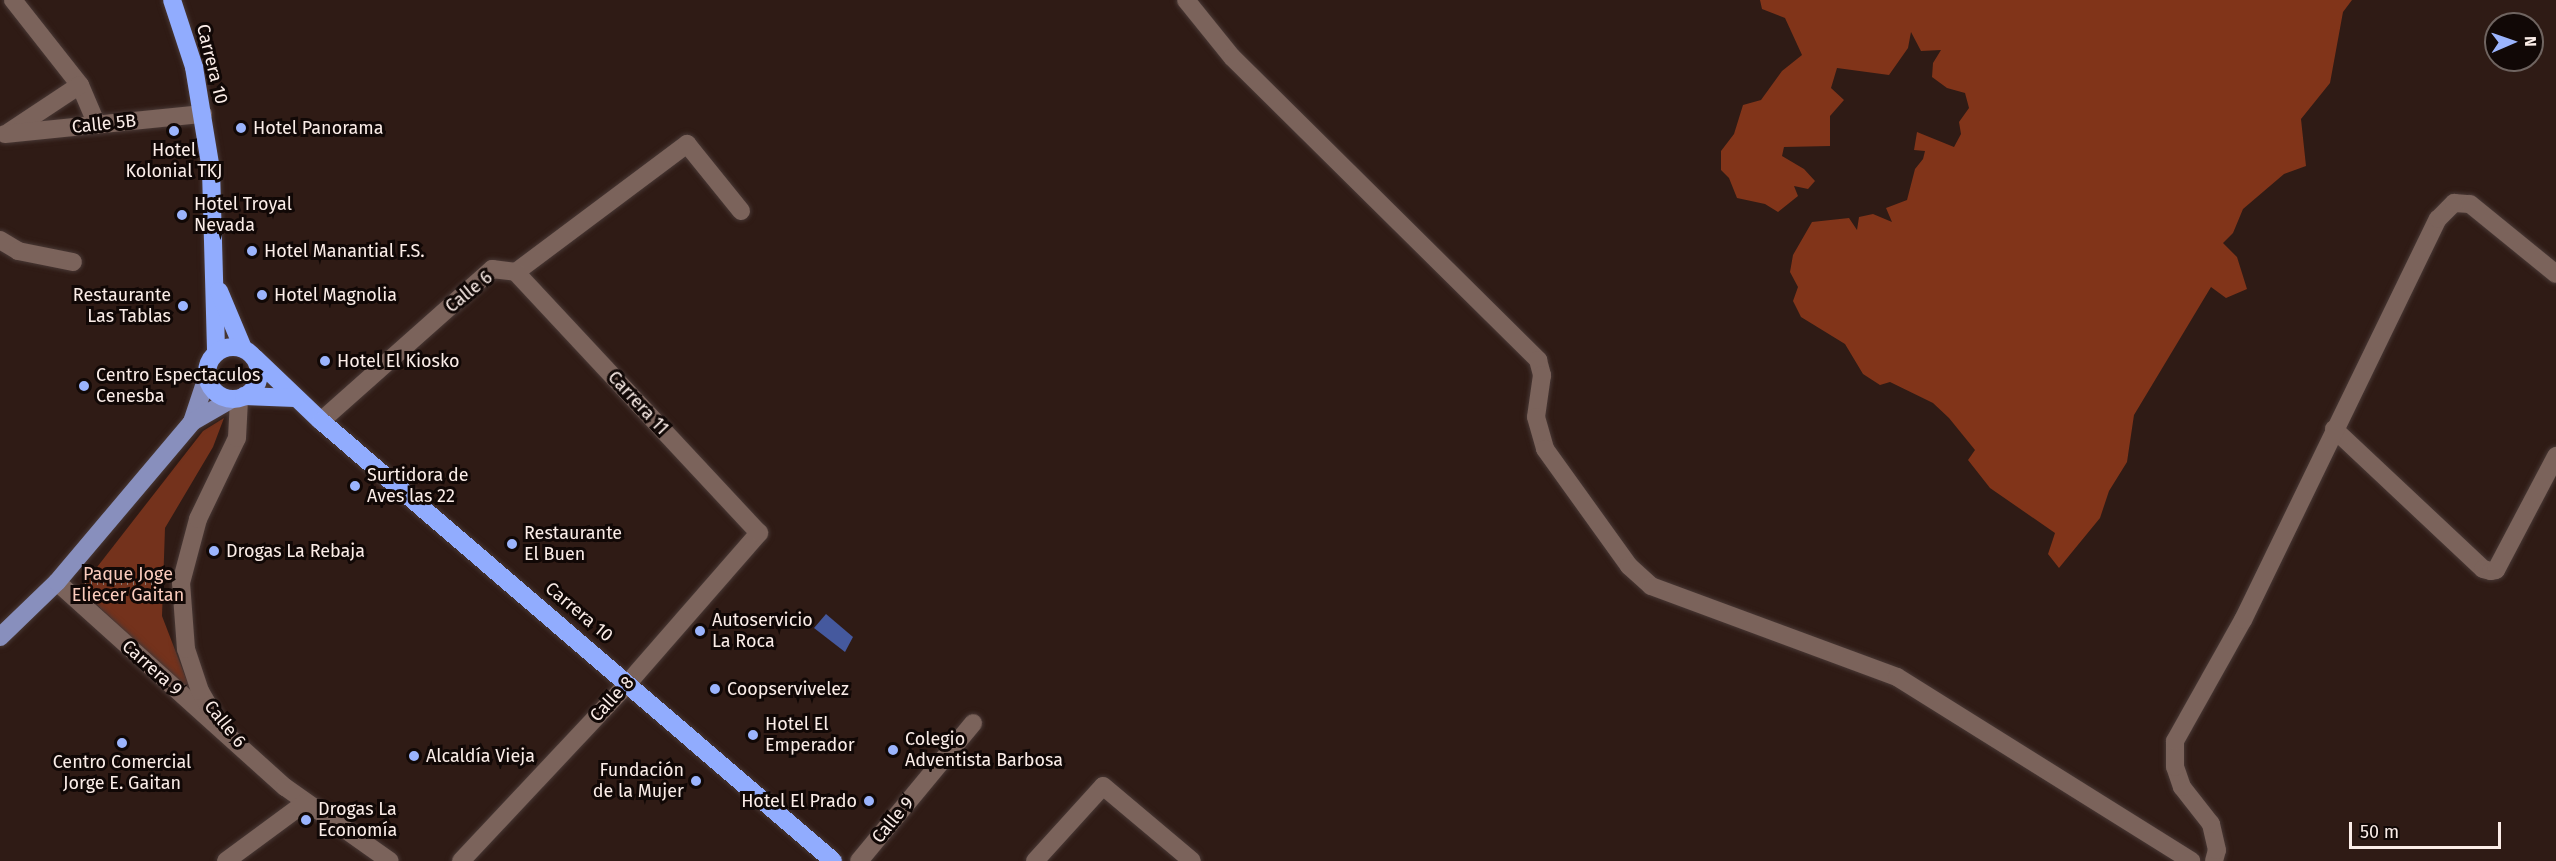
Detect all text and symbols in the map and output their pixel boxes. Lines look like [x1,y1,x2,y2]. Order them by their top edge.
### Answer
north arrow [2484,12,2544,72]
street label: Carrera 10 [192,22,232,106]
text: N [2521,36,2540,47]
street label: Calle 5B [71,110,137,138]
place label: Hotel Panorama [253,117,383,139]
marker: Hotel Panorama [234,121,248,135]
marker: Hotel Kolonial TKJ [167,124,181,138]
place label: Hotel Kolonial TKJ [125,140,223,182]
place label: Hotel Troyal Nevada [194,194,292,236]
marker: Hotel Troyal Nevada [175,208,189,222]
place label: Hotel Manantial F.S. [264,240,425,262]
marker: Hotel Manantial F.S. [245,244,259,258]
street label: Calle 6 [441,267,497,317]
place label: Hotel Magnolia [274,284,397,306]
place label: Restaurante Las Tablas [73,285,171,328]
marker: Hotel Magnolia [255,288,269,302]
marker: Restaurante Las Tablas [176,299,190,313]
place label: Hotel El Kiosko [337,350,460,372]
marker: Hotel El Kiosko [318,354,332,368]
place label: Centro Espectaculos Cenesba [96,365,260,407]
street label: Carrera 11 [603,367,673,439]
marker: Centro Espectaculos Cenesba [77,379,91,393]
place label: Surtidora de Aves las 22 [367,465,469,508]
marker: Surtidora de Aves las 22 [348,479,362,493]
place label: Restaurante El Buen [524,523,622,566]
marker: Restaurante El Buen [505,537,519,551]
place label: Drogas La Rebaja [226,540,365,562]
marker: Drogas La Rebaja [207,544,221,558]
park label: Paque Joge Eliecer Gaitan [72,564,184,606]
street label: Carrera 10 [541,578,617,646]
place label: Autoservicio La Roca [712,610,813,652]
marker: Autoservicio La Roca [693,624,707,638]
street label: Carrera 9 [118,635,186,701]
street label: Calle 8 [586,672,638,726]
place label: Coopservivelez [727,678,849,700]
marker: Coopservivelez [708,682,722,696]
street label: Calle 6 [200,696,250,752]
place label: Hotel El Emperador [765,714,855,756]
marker: Hotel El Emperador [746,728,760,742]
place label: Colegio Adventista Barbosa [905,729,1063,771]
marker: Centro Comercial Jorge E. Gaitan [115,736,129,750]
marker: Colegio Adventista Barbosa [886,743,900,757]
place label: Alcaldía Vieja [426,745,535,767]
marker: Alcaldía Vieja [407,749,421,763]
place label: Centro Comercial Jorge E. Gaitan [53,752,191,795]
place label: Fundación de la Mujer [593,760,684,802]
marker: Fundación de la Mujer [689,774,703,788]
place label: Hotel El Prado [741,790,857,812]
street label: Calle 9 [867,792,919,848]
marker: Hotel El Prado [862,794,876,808]
place label: Drogas La Economía [318,799,397,842]
scale bar [2352,810,2504,848]
marker: Drogas La Economía [299,813,313,827]
text: 50 m [2360,821,2399,843]

